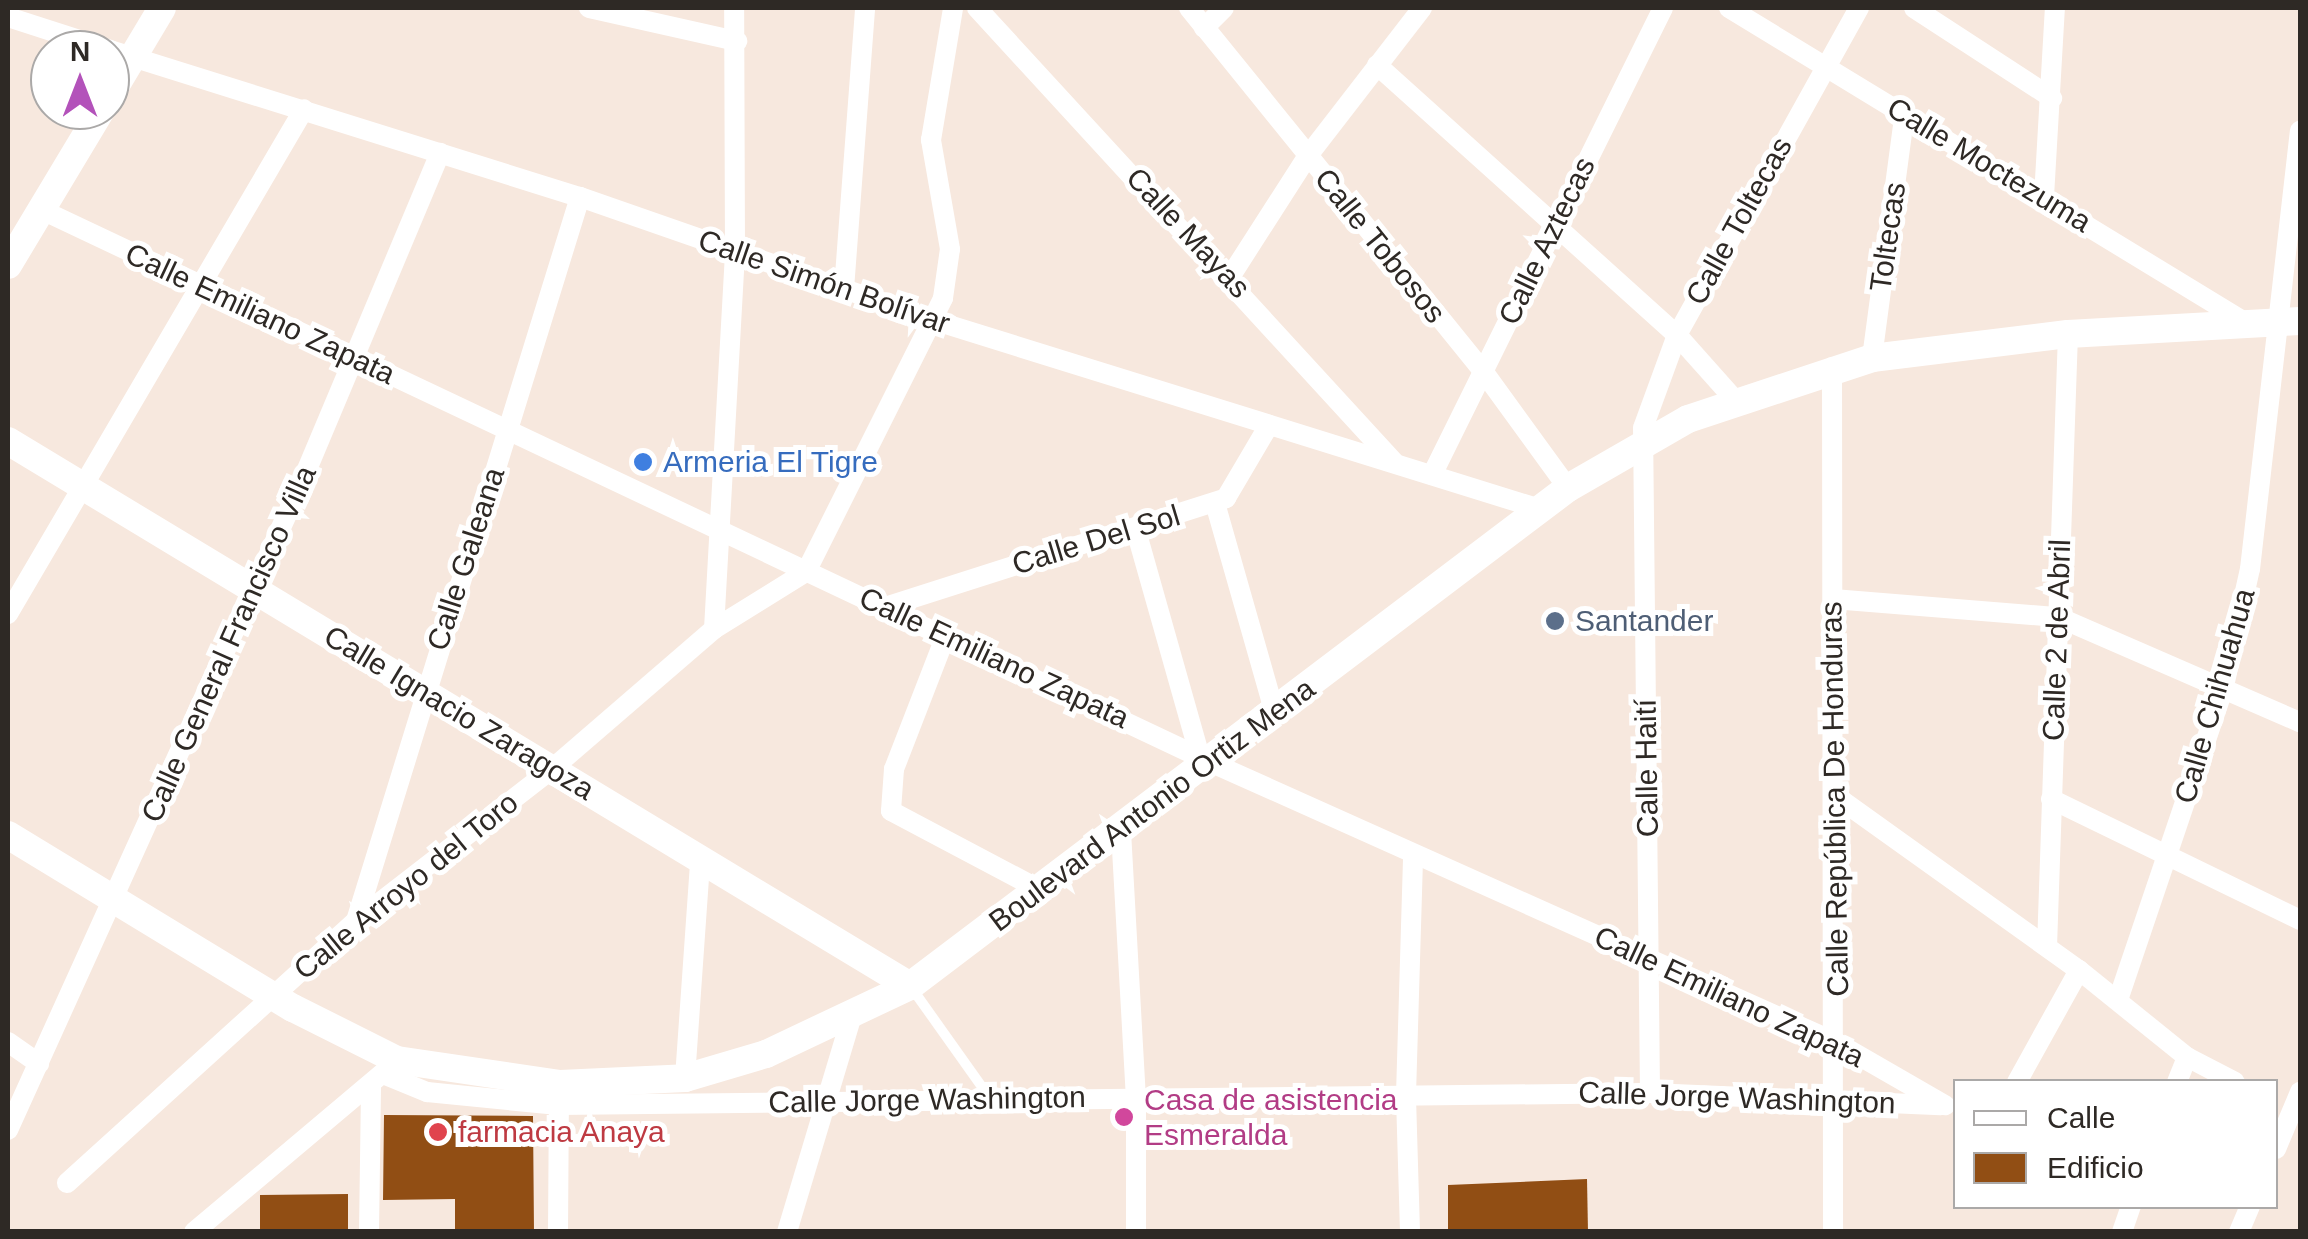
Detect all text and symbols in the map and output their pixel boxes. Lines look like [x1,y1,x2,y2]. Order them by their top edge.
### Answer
north arrow [30,30,130,130]
text: N [70,36,90,67]
street label: Calle Moctezuma [1880,90,2098,240]
street label: Calle Toltecas [1678,131,1800,311]
street label: Calle Aztecas [1491,151,1603,331]
street label: Calle Mayas [1119,160,1257,306]
street label: Calle Tobosos [1307,161,1453,331]
street label: Toltecas [1863,180,1913,294]
street label: Calle Simón Bolívar [694,222,954,342]
street label: Calle Emiliano Zapata [119,236,401,392]
place label: Armeria El Tigre [663,444,879,480]
marker: Armeria El Tigre [632,451,654,473]
street label: Calle General Francisco Villa [134,460,324,828]
street label: Calle Galeana [420,463,512,655]
street label: Calle Del Sol [1008,497,1184,583]
street label: Calle 2 de Abril [2035,538,2079,742]
street label: Calle Emiliano Zapata [853,580,1135,736]
street label: Calle Chihuahua [2167,584,2263,808]
street label: Calle República De Honduras [1814,601,1856,997]
place label: Santander [1575,603,1713,639]
marker: Santander [1544,610,1566,632]
street label: Calle Ignacio Zaragoza [318,618,600,808]
street label: Boulevard Antonio Ortiz Mena [981,670,1323,940]
street label: Calle Haití [1628,699,1666,837]
street label: Calle Arroyo del Toro [286,784,526,988]
street label: Calle Emiliano Zapata [1588,919,1870,1075]
street label: Calle Jorge Washington [1578,1074,1896,1122]
street label: Calle Jorge Washington [768,1079,1086,1121]
legend [1953,1079,2278,1209]
place label: Casa de asistencia Esmeralda [1144,1082,1397,1152]
text: Calle [2047,1101,2115,1134]
marker: Casa de asistencia Esmeralda [1113,1106,1135,1128]
place label: farmacia Anaya [458,1114,666,1150]
marker: farmacia Anaya [427,1121,449,1143]
text: Edificio [2047,1151,2144,1184]

